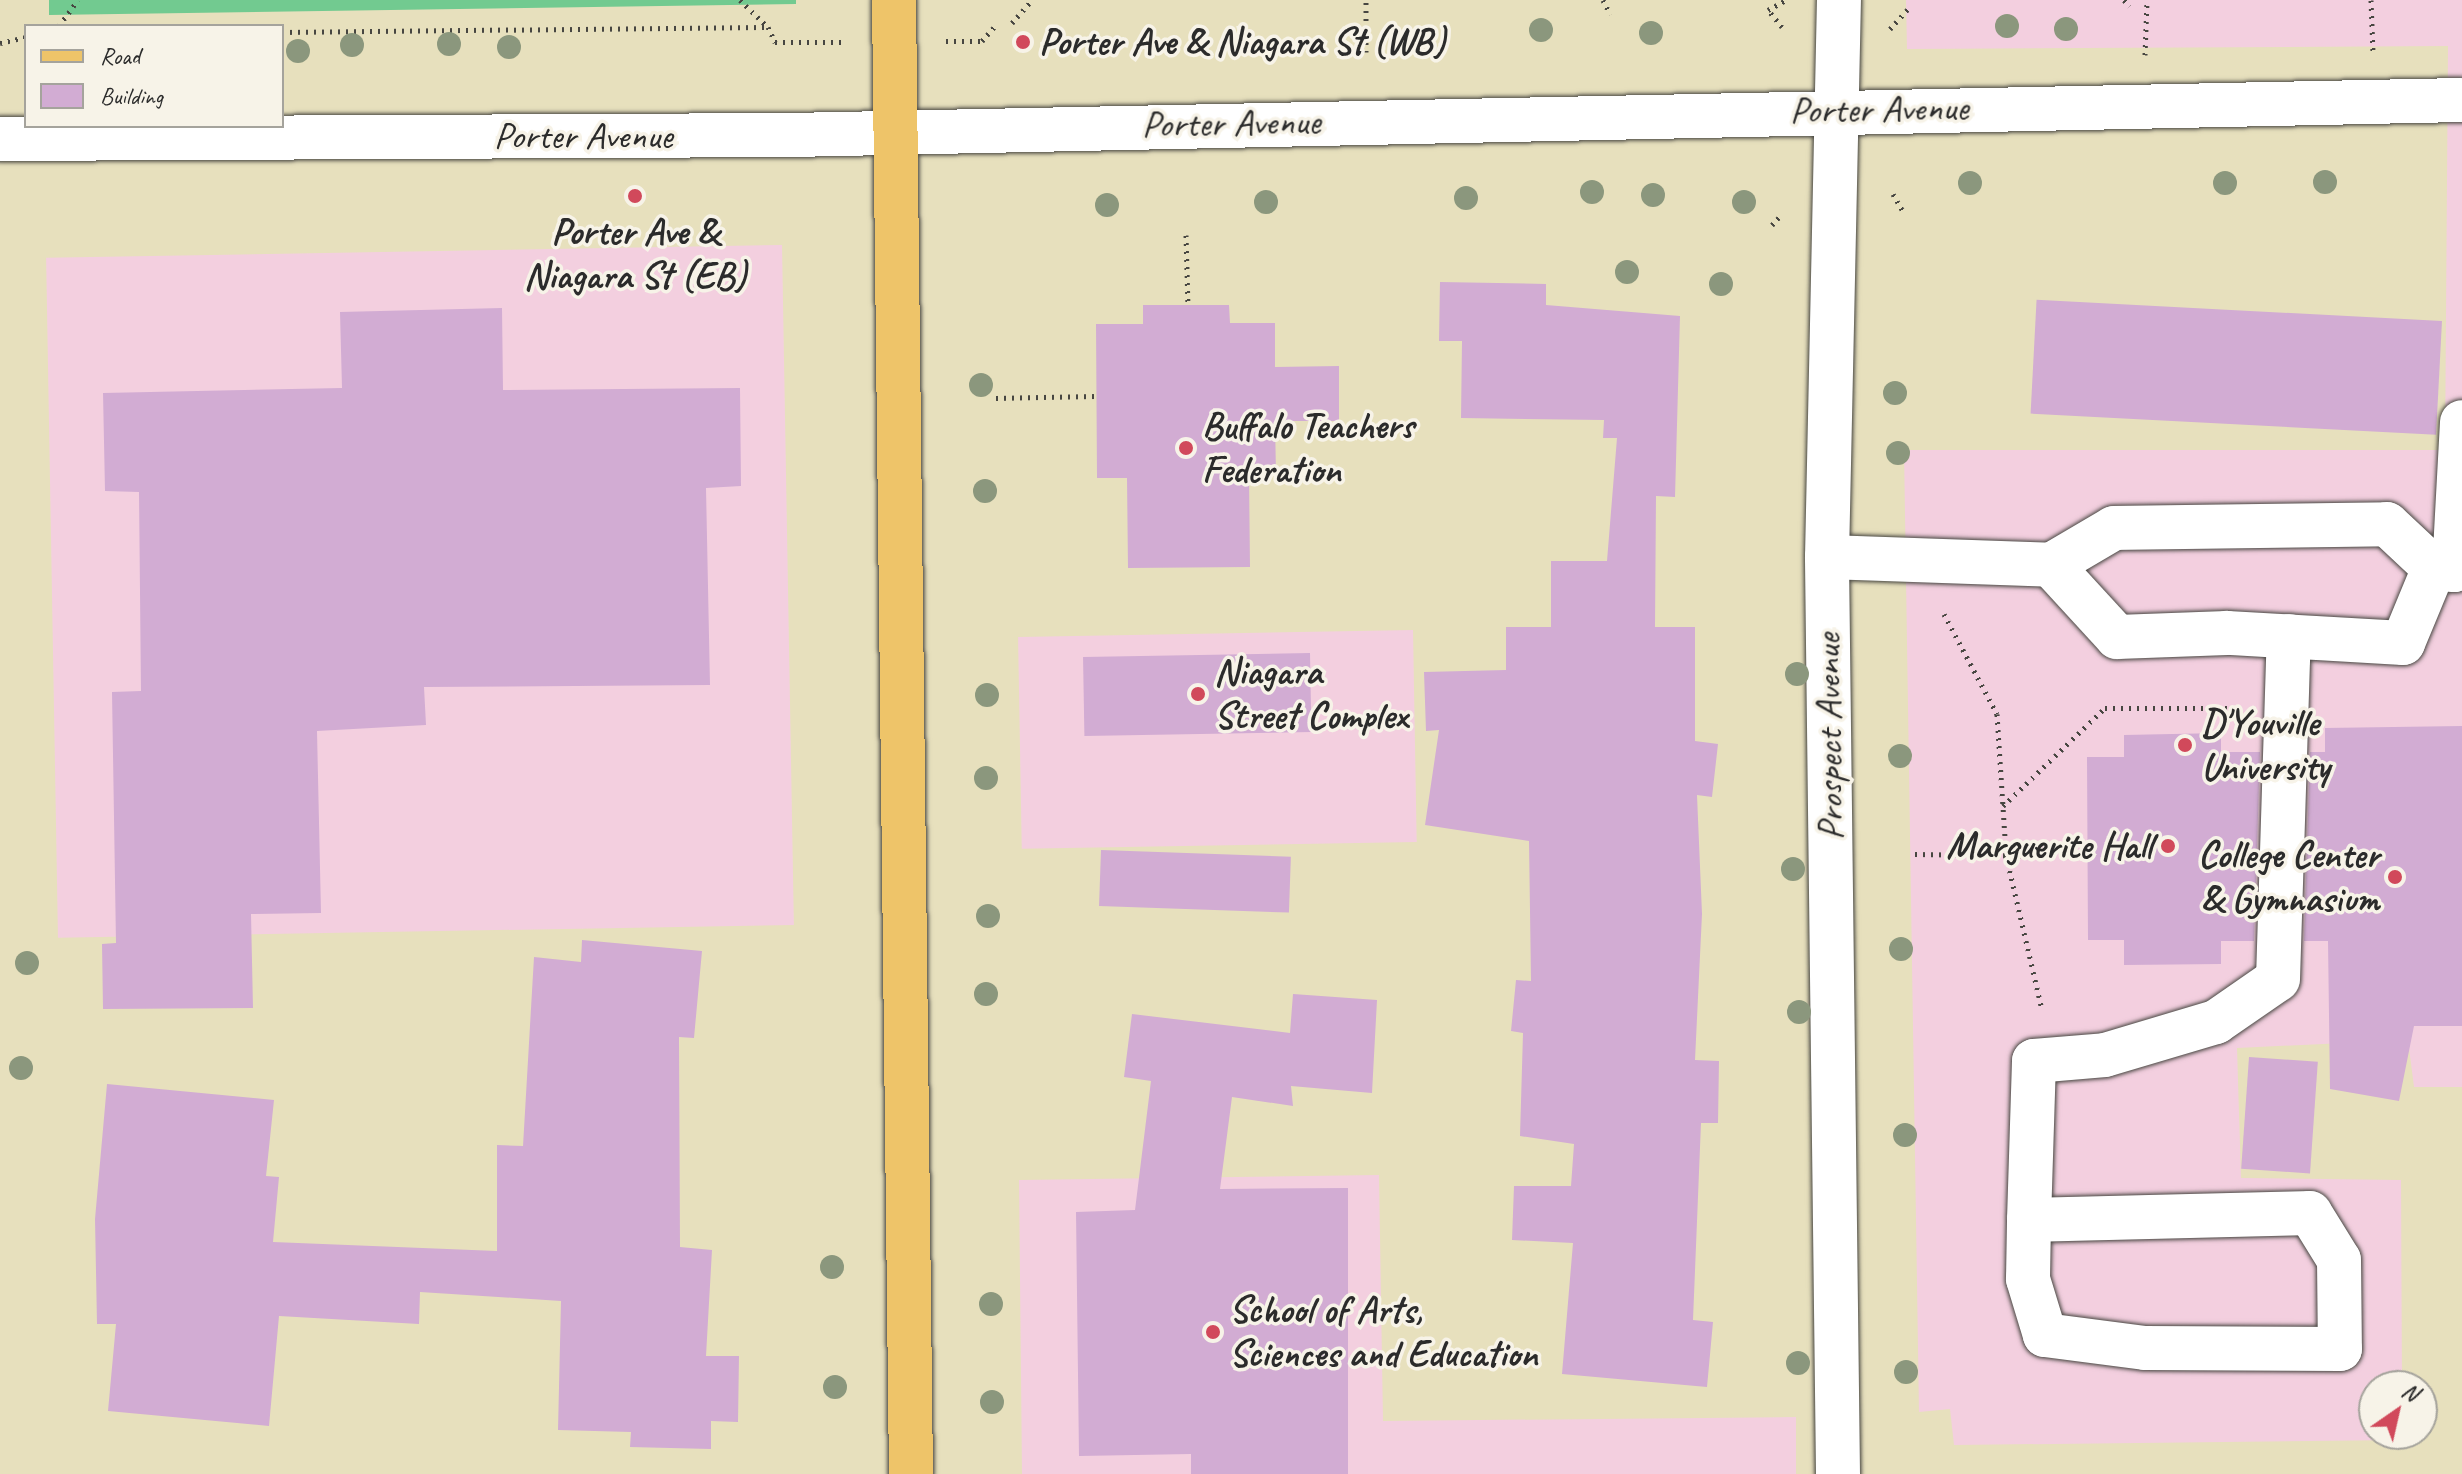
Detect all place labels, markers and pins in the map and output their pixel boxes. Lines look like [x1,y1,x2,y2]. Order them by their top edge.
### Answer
place label: Porter Ave & Niagara St (WB) [1039,19,1446,65]
marker: Porter Ave & Niagara St (WB) [1014,33,1032,51]
marker: Porter Ave & Niagara St (EB) [626,187,644,205]
place label: Porter Ave & Niagara St (EB) [523,209,747,298]
place label: Buffalo Teachers Federation [1202,403,1414,492]
marker: Buffalo Teachers Federation [1177,439,1195,457]
place label: Niagara Street Complex [1214,649,1407,738]
marker: Niagara Street Complex [1189,685,1207,703]
place label: D'Youville University [2201,700,2329,790]
marker: D'Youville University [2176,736,2194,754]
place label: Marguerite Hall [1945,823,2152,869]
place label: College Center & Gymnasium [2198,832,2379,922]
marker: Marguerite Hall [2159,837,2177,855]
marker: College Center & Gymnasium [2386,868,2404,886]
place label: School of Arts, Sciences and Education [1229,1287,1537,1376]
marker: School of Arts, Sciences and Education [1204,1323,1222,1341]

